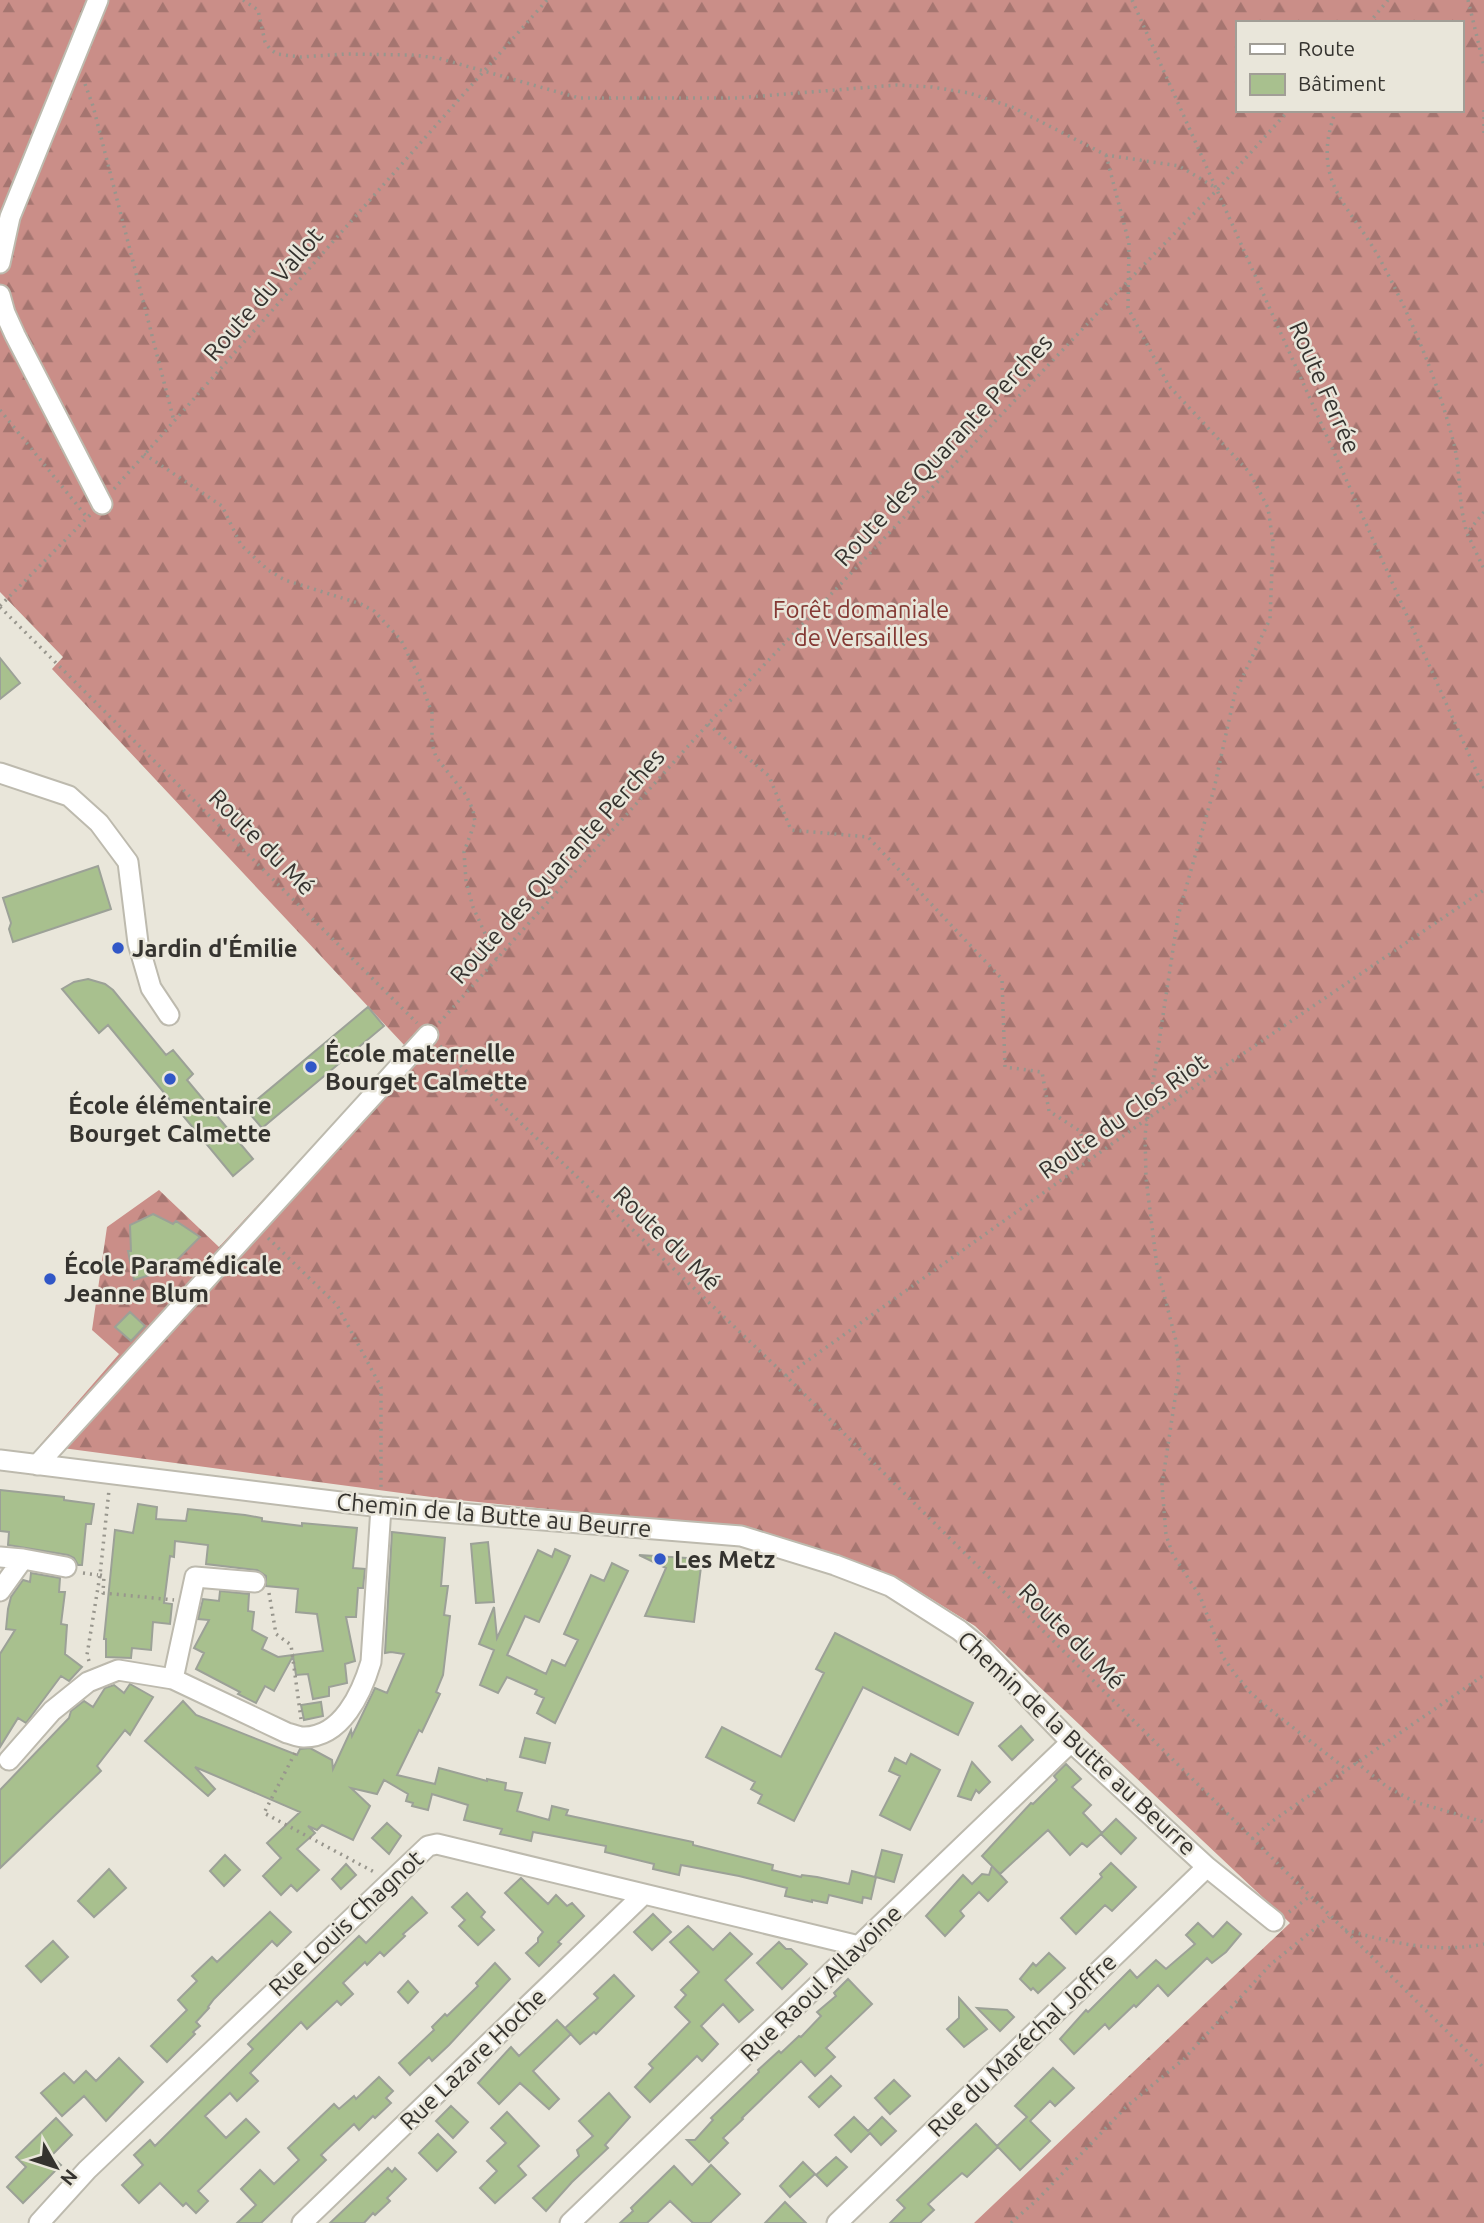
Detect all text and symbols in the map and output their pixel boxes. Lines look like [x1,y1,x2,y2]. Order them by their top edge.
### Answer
legend [1236,21,1463,112]
text: Route [1298,36,1355,60]
text: Bâtiment [1298,71,1385,95]
street label: Route du Vallot [198,222,328,366]
street label: Route Ferrée [1284,317,1366,457]
street label: Route des Quarante Perches [829,329,1057,571]
park label: Forêt domaniale de Versailles [773,596,949,651]
street label: Route des Quarante Perches [444,743,670,989]
street label: Route du Mé [204,784,320,900]
place label: Jardin d'Émilie [132,933,298,962]
marker: Jardin d'Émilie [110,940,126,956]
place label: École maternelle Bourget Calmette [325,1038,528,1095]
street label: Route du Clos Riot [1034,1047,1213,1184]
marker: École maternelle Bourget Calmette [303,1059,319,1075]
marker: École élémentaire Bourget Calmette [162,1071,178,1087]
place label: École élémentaire Bourget Calmette [68,1090,272,1147]
street label: Route du Mé [608,1180,726,1296]
place label: École Paramédicale Jeanne Blum [64,1250,282,1307]
marker: École Paramédicale Jeanne Blum [42,1271,58,1287]
street label: Chemin de la Butte au Beurre [335,1488,653,1542]
place label: Les Metz [674,1546,775,1573]
marker: Les Metz [652,1551,668,1567]
street label: Route du Mé [1014,1578,1130,1694]
street label: Chemin de la Butte au Beurre [952,1625,1202,1861]
street label: Rue Louis Chagnot [263,1844,429,2001]
street label: Rue Raoul Allavoine [735,1899,907,2067]
street label: Rue du Maréchal Joffre [922,1948,1122,2142]
street label: Rue Lazare Hoche [395,1983,551,2135]
north arrow [21,2132,91,2202]
text: N [56,2165,82,2190]

